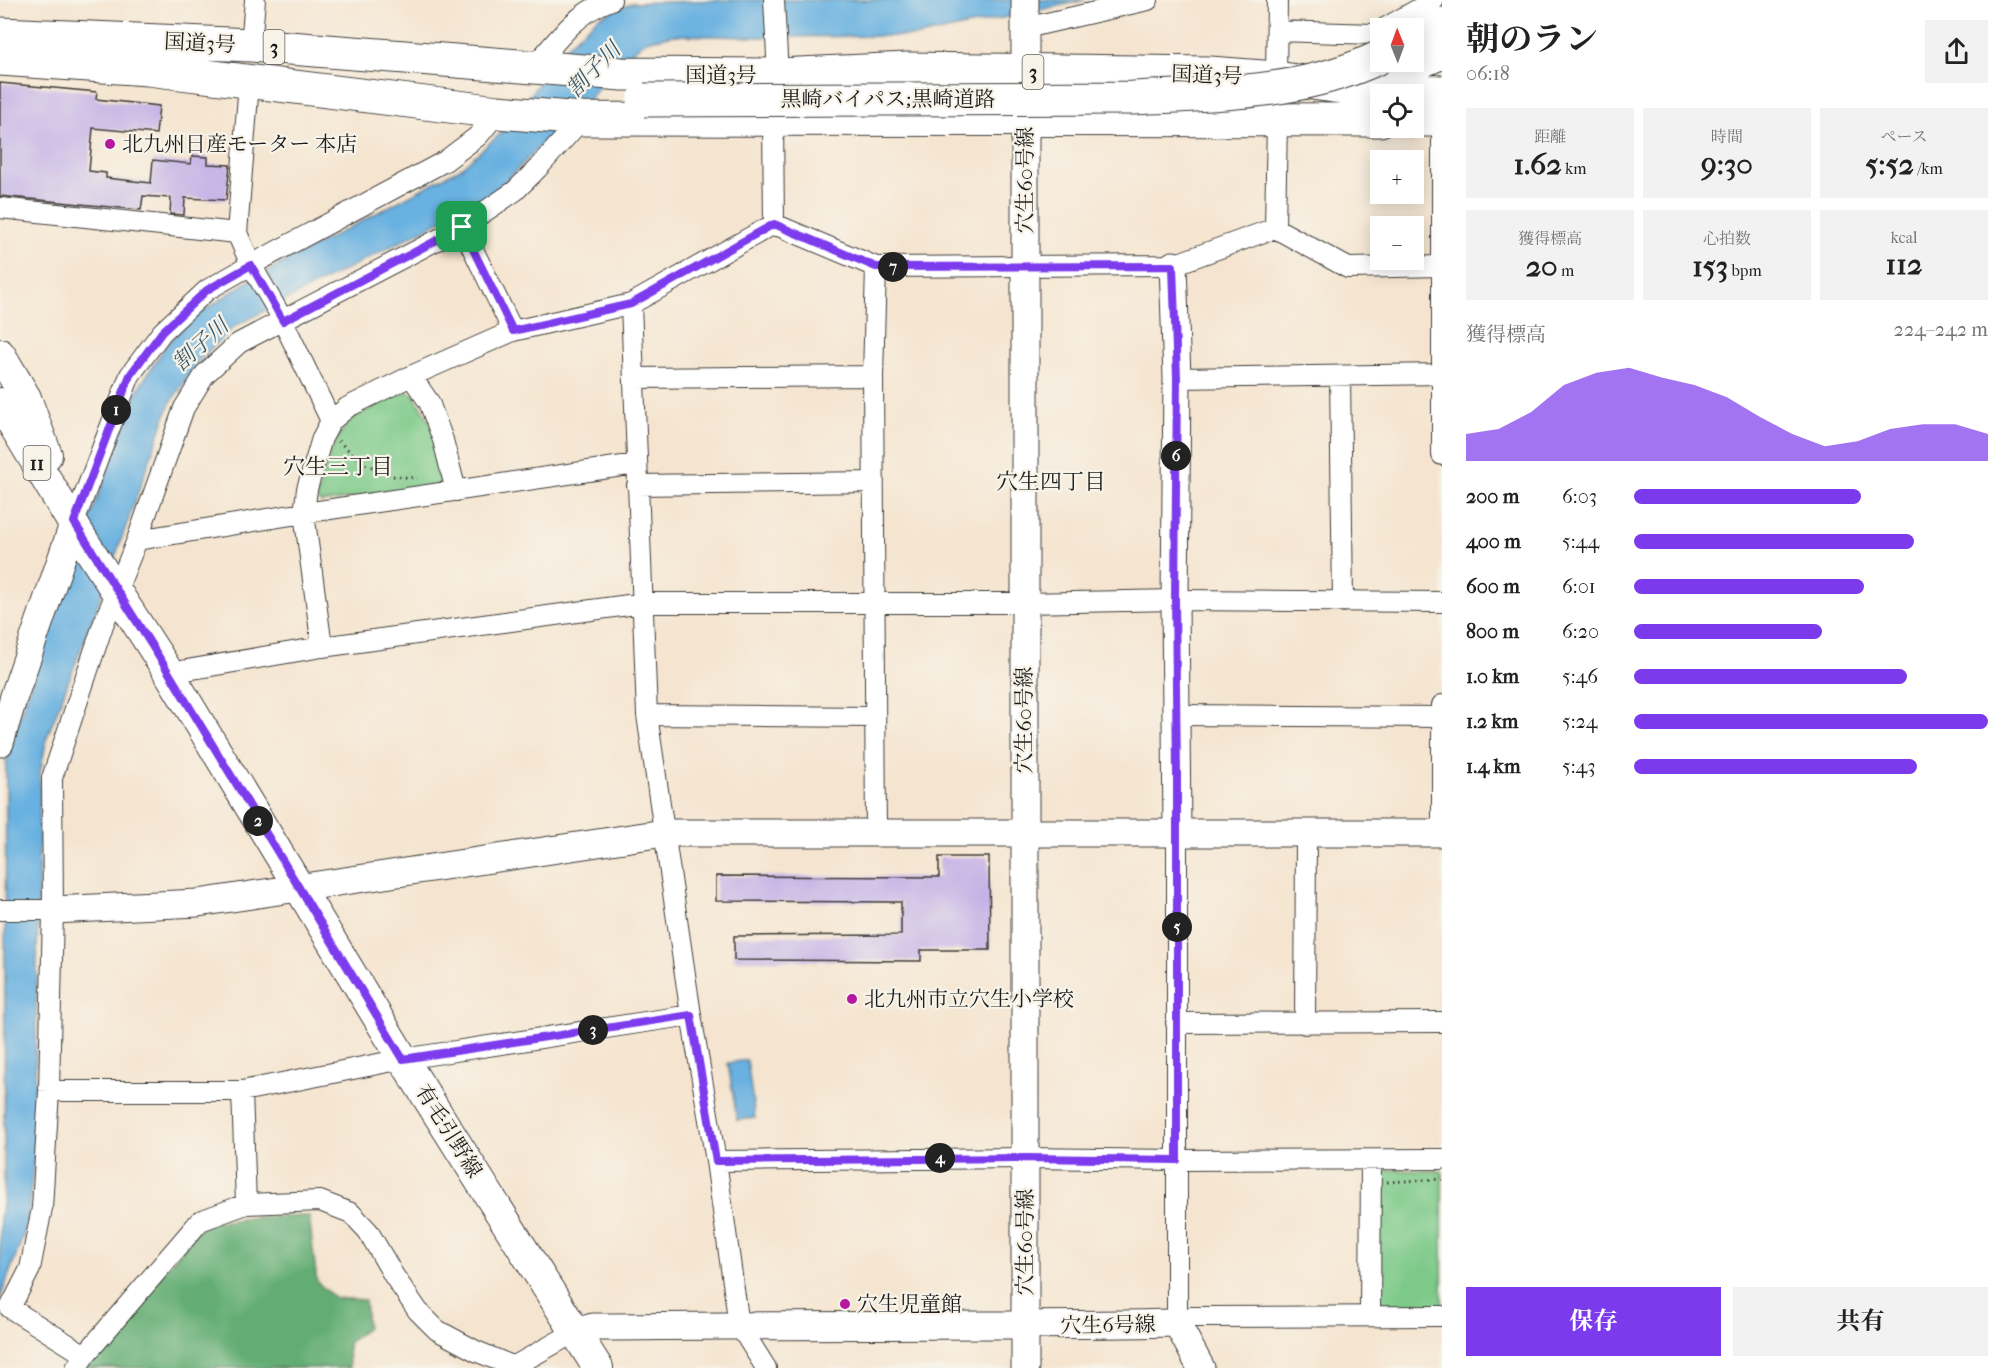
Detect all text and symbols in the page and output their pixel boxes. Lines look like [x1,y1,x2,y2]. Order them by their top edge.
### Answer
north arrow [1370,18,1424,72]
map controls [1370,18,1424,270]
text: 朝のラン [1466,20,1598,59]
button: share [1925,20,1988,83]
street label: 国道3号 [164,29,236,57]
road number: 3 [264,30,284,64]
water label: 割子川 [561,35,627,102]
road number: 3 [1022,55,1044,89]
street label: 国道3号 [1171,62,1243,88]
text: 06:18 [1466,62,1510,85]
street label: 国道3号 [685,63,757,87]
button: locate [1370,84,1424,138]
street label: 黒崎バイパス;黒崎道路 [781,87,995,111]
street label: 穴生60号線 [1013,127,1037,233]
text: 距離 [1534,127,1566,146]
text: 時間 [1711,127,1743,146]
text: ペース [1880,127,1928,146]
place label: 北九州日産モーター 本店 [122,132,357,156]
marker: 北九州日産モーター 本店 [103,137,117,151]
text: 1.62 [1513,147,1562,182]
text: 9:30 [1701,147,1753,182]
text: 5:52 [1865,147,1914,182]
button: + [1370,150,1424,204]
text: km [1562,159,1587,178]
text: /km [1914,159,1943,178]
pin [436,201,487,252]
icon: arrive [445,210,478,243]
button: − [1370,216,1424,270]
text: kcal [1891,228,1917,247]
text: 獲得標高 [1518,229,1582,248]
text: 心拍数 [1703,229,1751,248]
text: 112 [1886,247,1922,282]
text: 20 [1526,249,1558,284]
text: 153 [1692,249,1728,284]
pin: 7 [878,252,908,282]
text: 7 [889,257,897,276]
text: m [1558,261,1574,280]
text: bpm [1728,261,1762,280]
water label: 割子川 [167,312,235,376]
text: 224–242 m [1894,318,1988,341]
text: 獲得標高 [1466,323,1546,346]
pin: 1 [101,395,131,425]
text: 1 [113,400,119,419]
pin: 6 [1161,441,1191,471]
road number: 11 [24,446,51,480]
text: 6 [1172,446,1180,465]
district label: 穴生三丁目 [283,454,393,480]
district label: 穴生四丁目 [996,469,1106,495]
text: 200 m [1466,485,1519,508]
text: 6:03 [1562,485,1597,508]
text: 400 m [1466,530,1521,553]
text: 5:44 [1562,530,1599,553]
text: 600 m [1466,575,1520,598]
text: 6:01 [1562,575,1596,598]
text: 800 m [1466,620,1519,643]
text: 6:20 [1562,620,1599,643]
text: 1.0 km [1466,665,1519,688]
text: 5:46 [1562,665,1598,688]
street label: 穴生60号線 [1012,667,1036,773]
text: 1.2 km [1466,710,1519,733]
text: 5:24 [1562,710,1598,733]
text: 1.4 km [1466,755,1521,778]
text: 5:43 [1562,755,1596,778]
pin: 2 [243,806,273,836]
text: 2 [254,811,262,830]
pin: 5 [1162,912,1192,942]
text: 5 [1174,917,1180,936]
place label: 北九州市立穴生小学校 [864,987,1074,1011]
marker: 北九州市立穴生小学校 [845,992,859,1006]
pin: 3 [578,1015,608,1045]
text: 3 [590,1020,596,1039]
street label: 有毛引野線 [411,1080,487,1182]
pin: 4 [925,1143,955,1173]
text: 4 [935,1148,945,1167]
street label: 穴生60号線 [1013,1189,1037,1295]
button: 保存 [1466,1287,1721,1356]
button: 共有 [1733,1287,1988,1356]
place label: 穴生児童館 [857,1292,962,1316]
marker: 穴生児童館 [838,1297,852,1311]
street label: 穴生6号線 [1060,1312,1156,1338]

